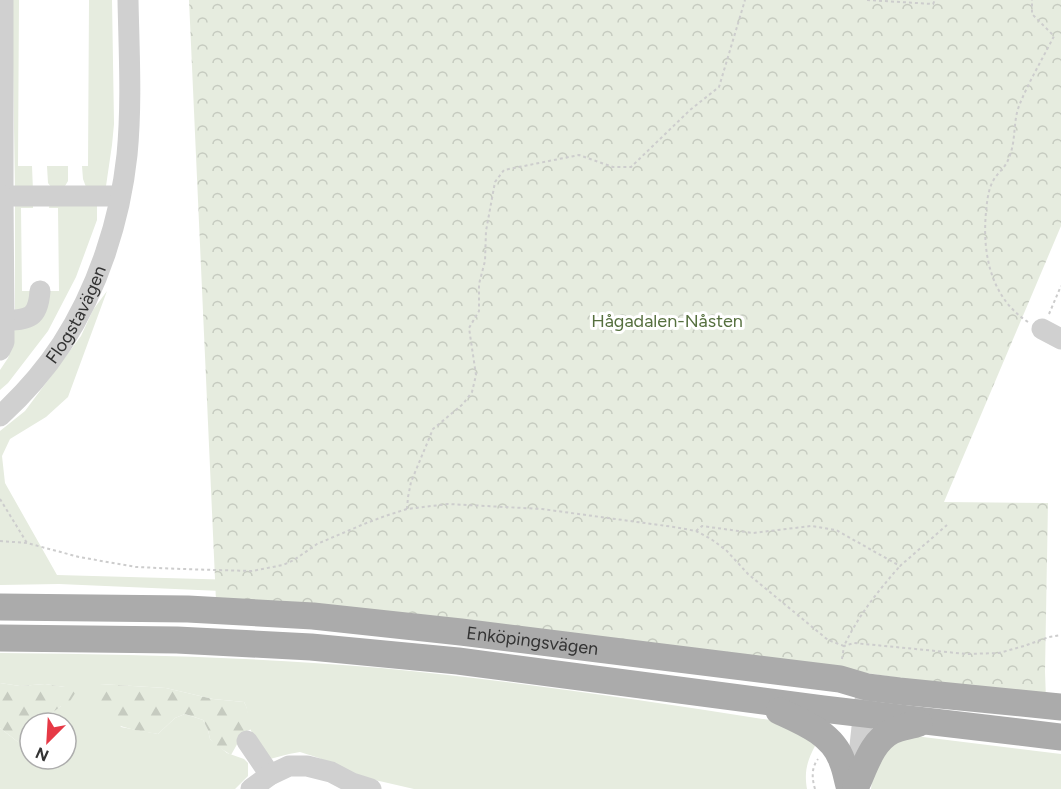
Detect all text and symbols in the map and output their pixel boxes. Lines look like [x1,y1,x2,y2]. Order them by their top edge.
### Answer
street label: Flogstavägen [41,263,111,368]
park label: Hågadalen-Nåsten [591,310,743,332]
street label: Enköpingsvägen [465,622,600,660]
north arrow [18,711,78,771]
text: N [33,743,52,765]

